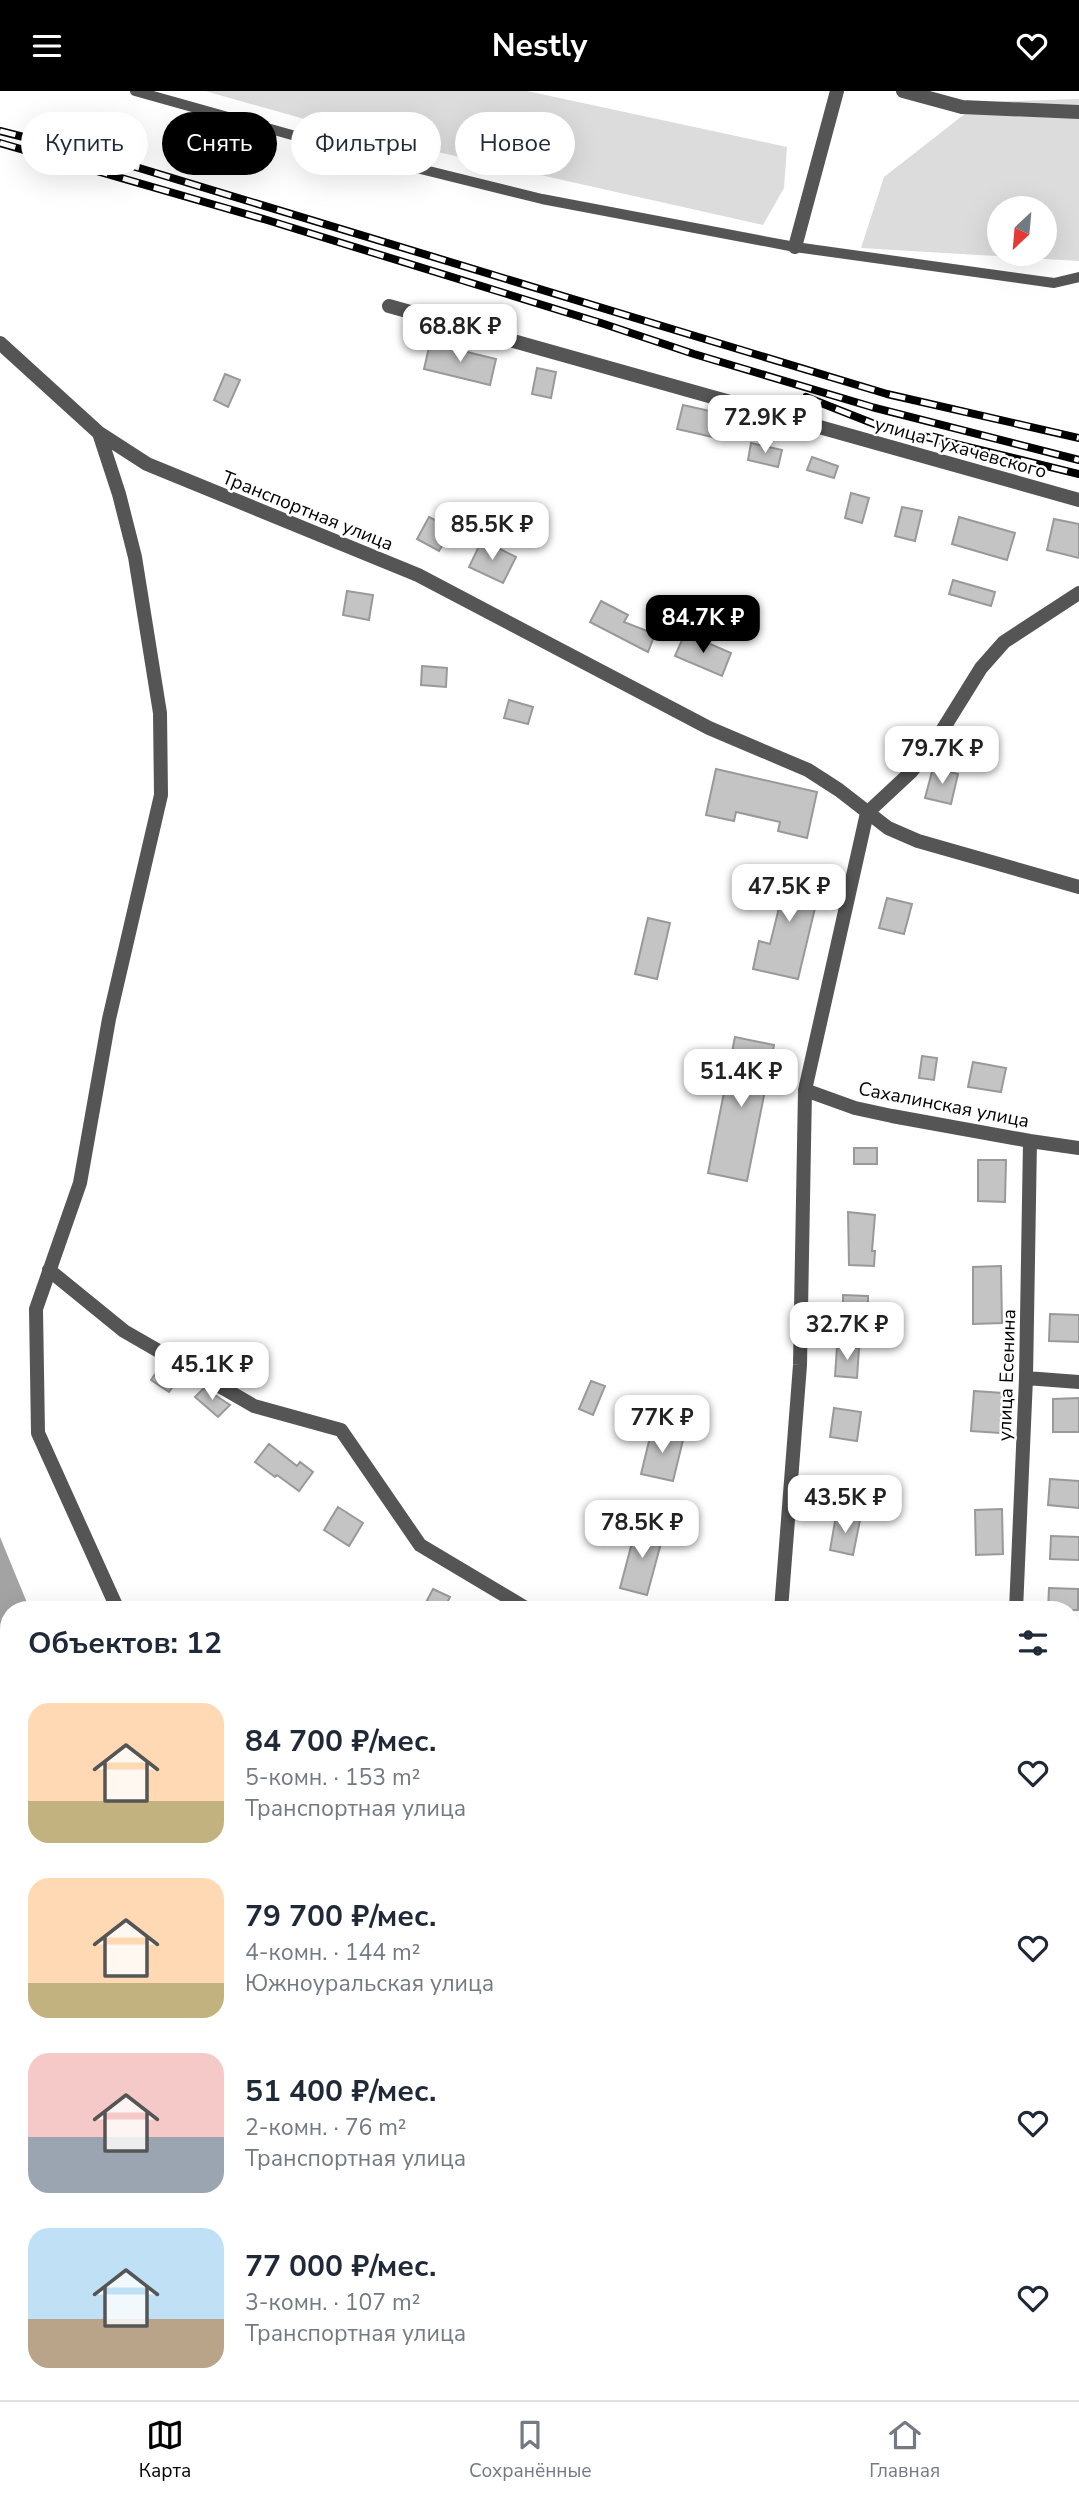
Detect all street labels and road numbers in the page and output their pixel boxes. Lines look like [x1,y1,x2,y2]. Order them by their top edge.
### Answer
street label: улица Тухачевского [872,411,1050,485]
street label: Транспортная улица [218,465,397,557]
street label: Сахалинская улица [856,1076,1032,1134]
street label: улица Есенина [992,1309,1022,1441]

